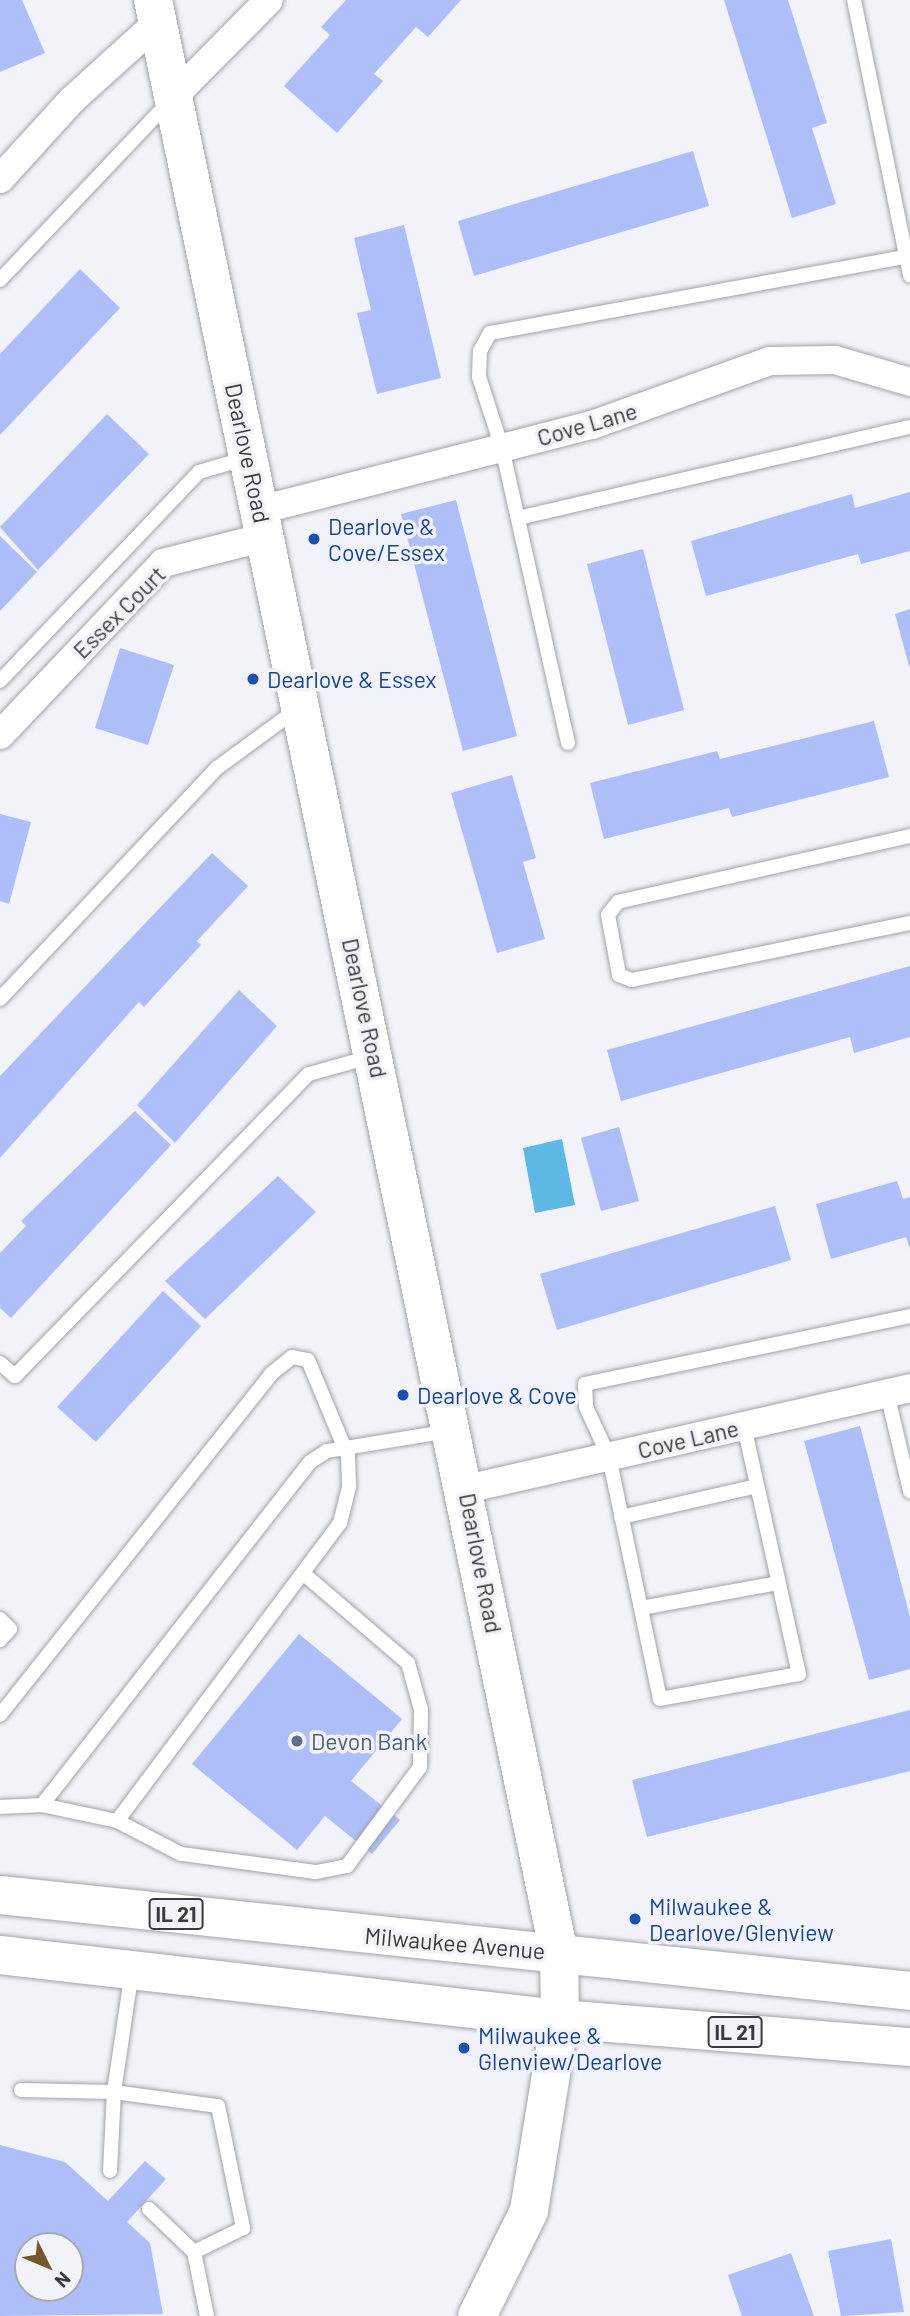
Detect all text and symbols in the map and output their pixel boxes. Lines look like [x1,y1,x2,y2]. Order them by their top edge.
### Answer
street label: Dearlove Road [220,381,276,525]
street label: Cove Lane [534,397,640,451]
place label: Dearlove & Cove/Essex [328,512,445,566]
marker: Dearlove & Cove/Essex [306,531,322,547]
street label: Essex Court [67,560,171,664]
place label: Dearlove & Essex [267,665,437,693]
marker: Dearlove & Essex [245,671,261,687]
street label: Dearlove Road [337,936,393,1080]
place label: Dearlove & Cove [417,1381,577,1409]
marker: Dearlove & Cove [395,1387,411,1403]
street label: Cove Lane [635,1414,741,1464]
street label: Dearlove Road [454,1491,508,1635]
place label: Devon Bank [311,1727,427,1755]
marker: Devon Bank [289,1733,305,1749]
place label: Milwaukee & Dearlove/Glenview [649,1892,834,1946]
road number: IL 21 [148,1896,204,1932]
marker: Milwaukee & Dearlove/Glenview [627,1911,643,1927]
street label: Milwaukee Avenue [363,1921,547,1965]
road number: IL 21 [707,2014,763,2050]
place label: Milwaukee & Glenview/Dearlove [478,2021,662,2075]
marker: Milwaukee & Glenview/Dearlove [456,2040,472,2056]
north arrow [14,2232,84,2302]
text: N [51,2268,76,2293]

